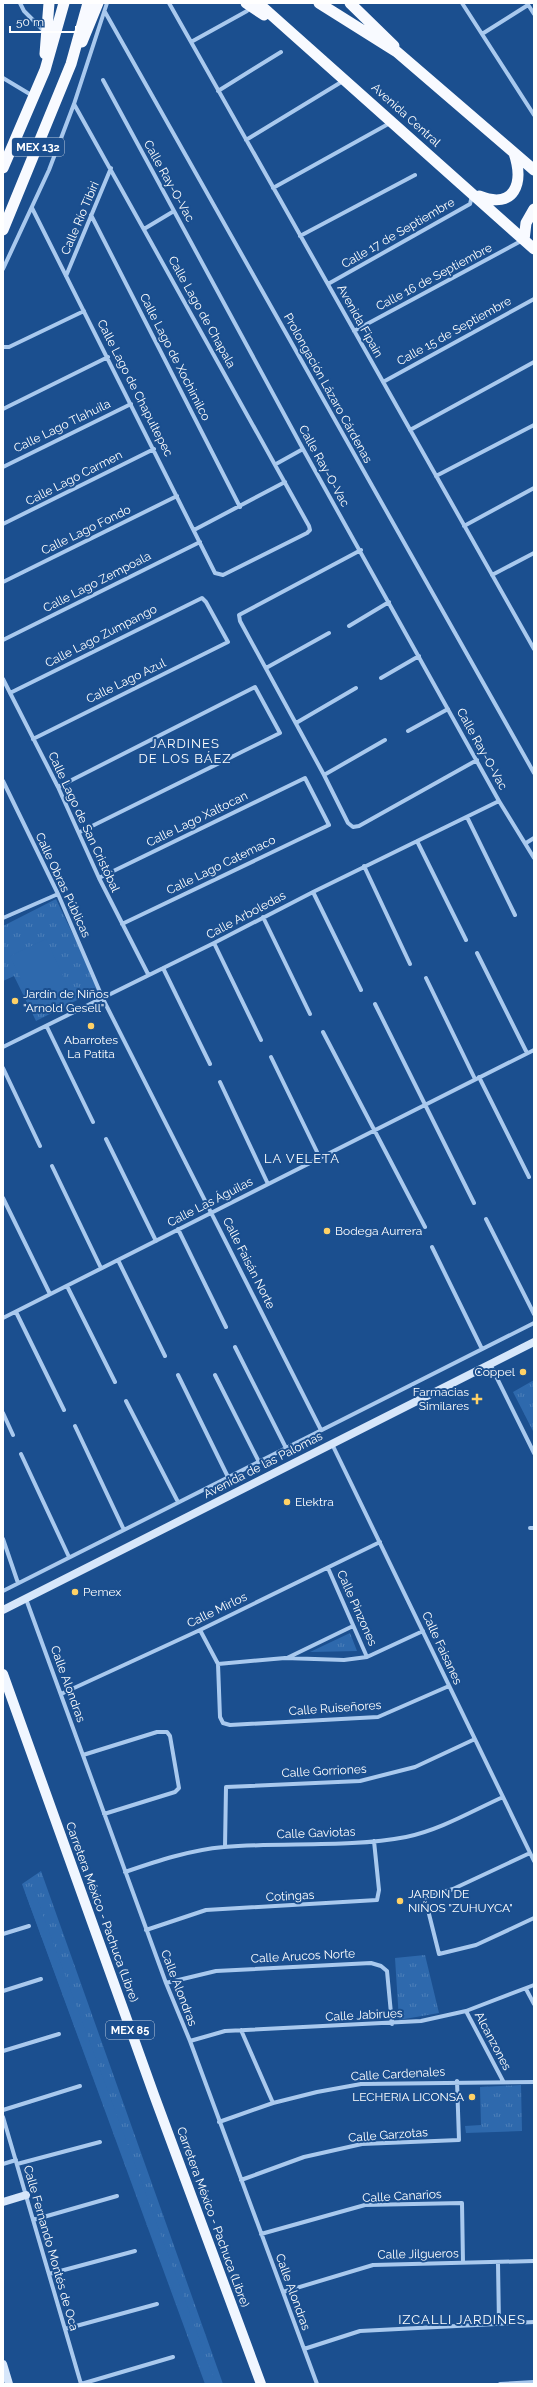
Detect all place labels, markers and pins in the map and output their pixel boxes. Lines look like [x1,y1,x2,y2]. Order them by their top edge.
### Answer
place label: Jardín de Niños "Arnold Gesell" [23,987,109,1015]
marker: Jardín de Niños "Arnold Gesell" [10,996,20,1006]
marker: Abarrotes La Patita [86,1021,96,1031]
place label: Abarrotes La Patita [64,1033,118,1061]
place label: Bodega Aurrera [335,1224,422,1238]
marker: Bodega Aurrera [322,1226,332,1236]
place label: Coppel [475,1365,516,1379]
marker: Coppel [518,1367,528,1377]
place label: Farmacias Similares [413,1385,469,1413]
marker: Farmacias Similares [472,1394,482,1404]
place label: Elektra [295,1495,334,1509]
marker: Elektra [282,1497,292,1507]
place label: Pemex [83,1585,121,1599]
marker: Pemex [70,1587,80,1597]
place label: JARDIN DE NIÑOS "ZUHUYCA" [408,1887,513,1915]
marker: JARDIN DE NIÑOS "ZUHUYCA" [395,1896,405,1906]
place label: LECHERIA LICONSA [352,2090,464,2104]
marker: LECHERIA LICONSA [467,2092,477,2102]

